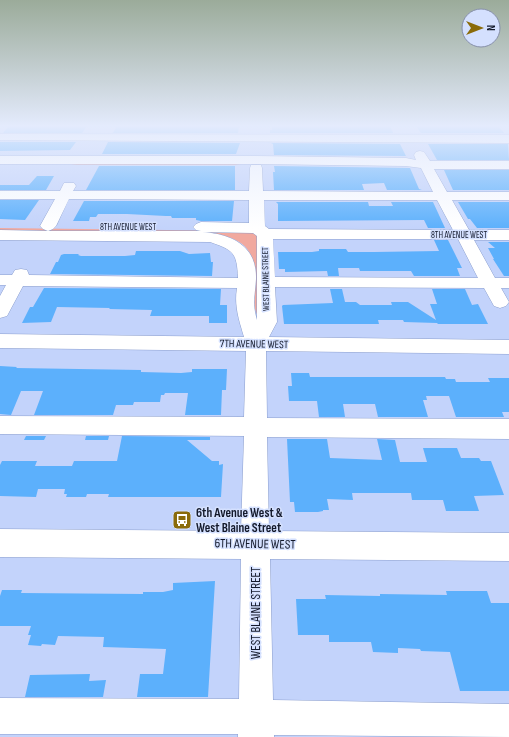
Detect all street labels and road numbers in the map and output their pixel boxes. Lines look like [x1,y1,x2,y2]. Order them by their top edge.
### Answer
street label: 8TH AVENUE WEST [100,222,156,233]
street label: 8TH AVENUE WEST [431,230,487,241]
street label: WEST BLAINE STREET [260,247,272,311]
street label: 7TH AVENUE WEST [220,337,289,351]
street label: 6TH AVENUE WEST [214,535,296,553]
street label: WEST BLAINE STREET [248,567,264,659]

